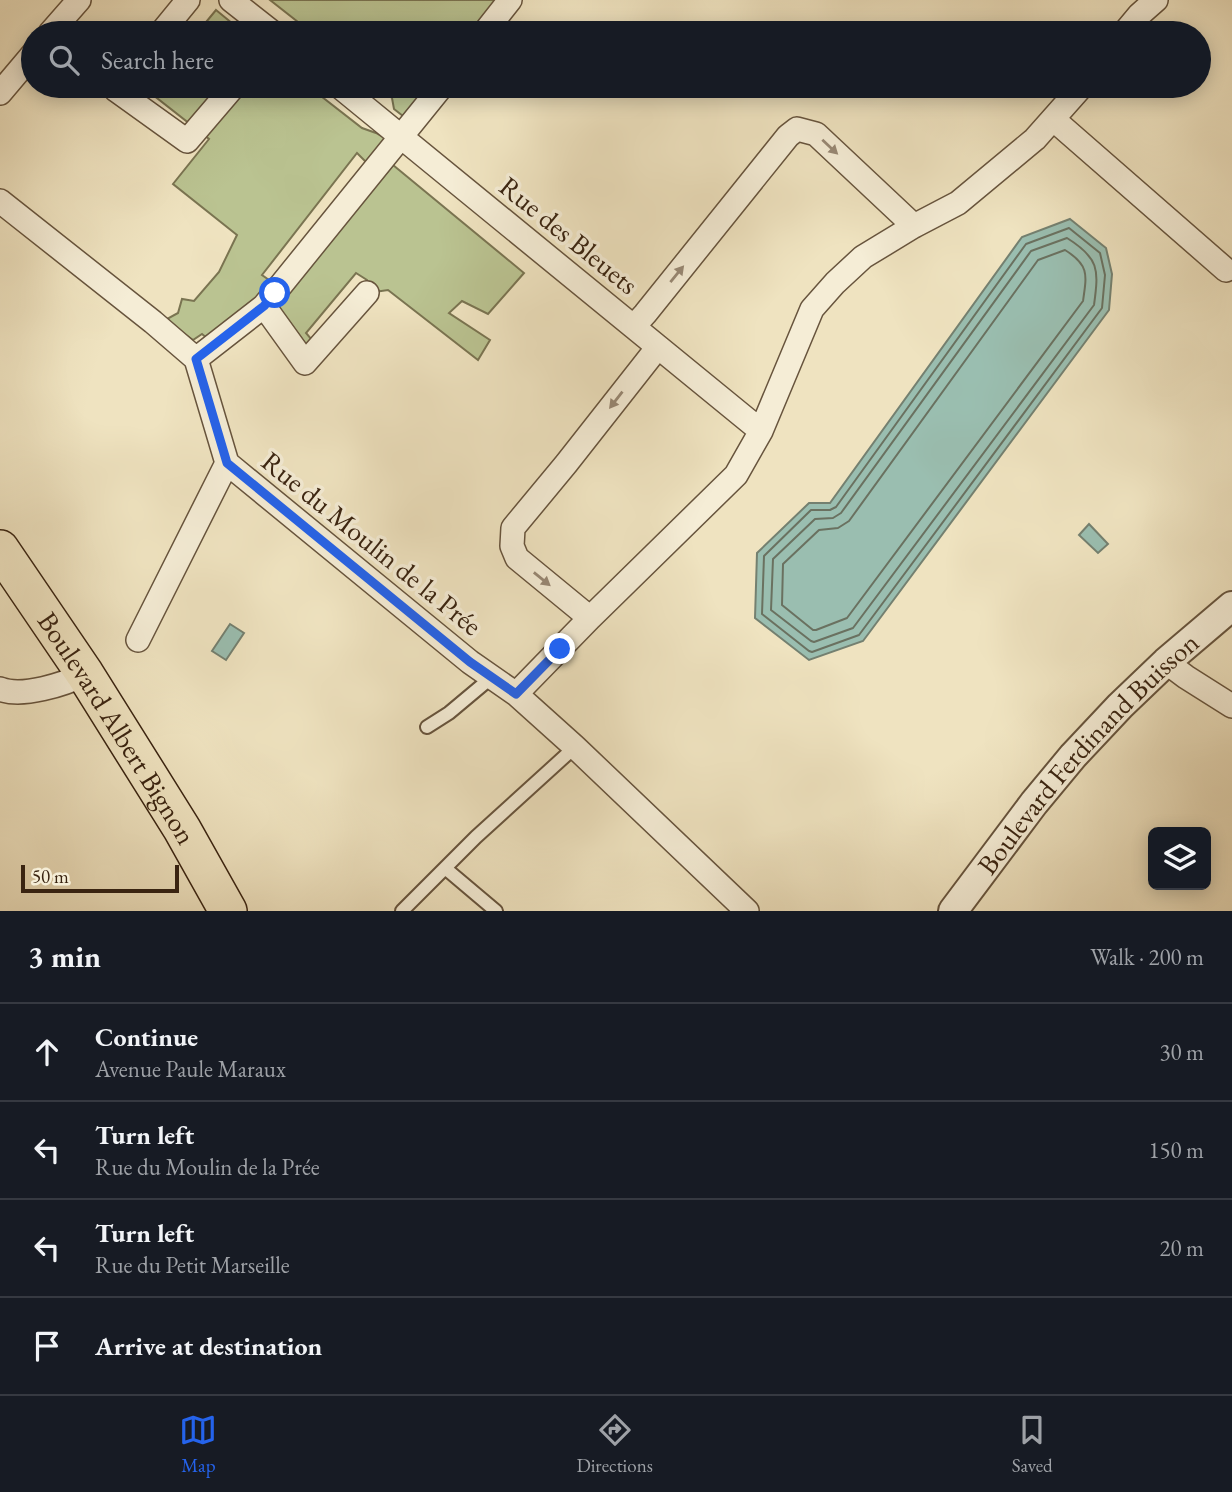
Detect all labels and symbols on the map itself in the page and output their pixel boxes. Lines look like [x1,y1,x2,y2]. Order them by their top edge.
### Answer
one-way arrow [822,139,839,156]
street label: Rue des Bleuets [492,168,646,302]
one-way arrow [670,266,685,284]
route start [259,277,290,308]
one-way arrow [608,391,623,409]
street label: Rue du Moulin de la Prée [254,443,490,643]
one-way arrow [532,571,550,586]
street label: Boulevard Albert Bignon [30,605,205,851]
street label: Boulevard Ferdinand Buisson [969,624,1206,881]
route end [544,633,575,664]
scale bar [21,862,178,894]

